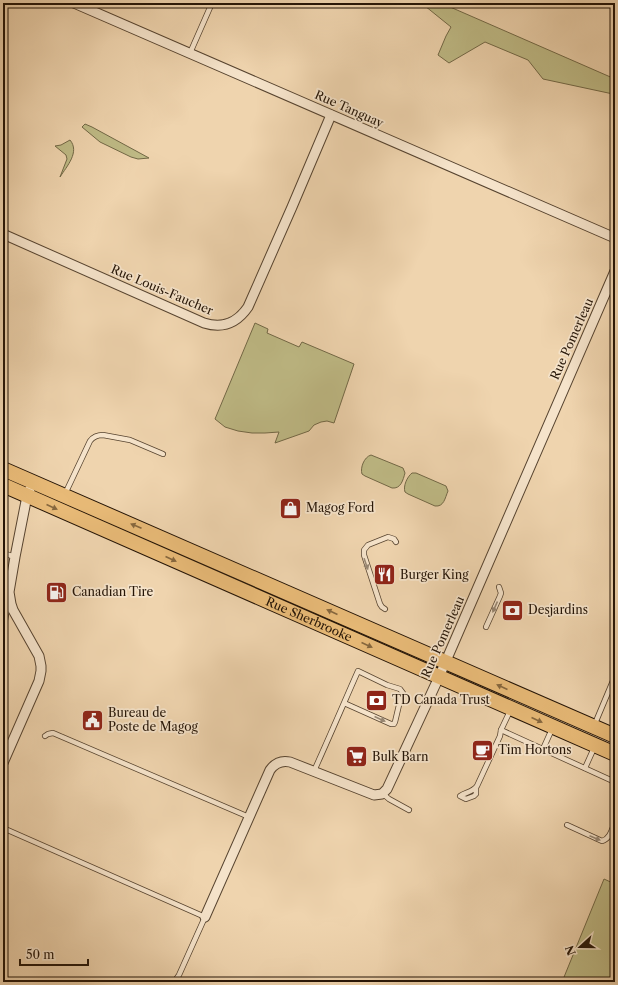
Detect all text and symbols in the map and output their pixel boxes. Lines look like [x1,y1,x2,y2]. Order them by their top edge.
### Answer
street label: Rue Tanguay [312,87,386,131]
street label: Rue Louis-Faucher [109,261,216,318]
street label: Rue Pomerleau [547,295,597,382]
shop icon: Magog Ford [278,495,304,521]
place label: Magog Ford [306,500,375,515]
one-way arrow [46,504,58,510]
one-way arrow [129,523,141,529]
one-way arrow [165,556,176,562]
one-way arrow [364,558,370,570]
restaurant icon: Burger King [372,562,398,588]
place label: Burger King [400,567,469,582]
fuel station icon: Canadian Tire [43,579,69,605]
place label: Canadian Tire [72,584,153,599]
street label: Rue Sherbrooke [264,593,355,645]
street label: Rue Pomerleau [418,593,468,680]
bank icon: Desjardins [499,597,525,623]
one-way arrow [492,601,498,613]
place label: Desjardins [528,602,588,617]
one-way arrow [326,609,338,615]
one-way arrow [361,642,372,648]
one-way arrow [496,683,508,689]
bank icon: TD Canada Trust [363,687,389,713]
place label: TD Canada Trust [392,692,491,707]
place label: Bureau de Poste de Magog [108,705,199,734]
public building icon: Bureau de Poste de Magog [79,707,105,733]
one-way arrow [374,716,385,722]
one-way arrow [531,717,543,723]
cafe icon: Tim Hortons [470,737,496,763]
place label: Tim Hortons [498,742,572,757]
supermarket icon: Bulk Barn [343,744,369,770]
place label: Bulk Barn [372,749,429,764]
one-way arrow [590,835,601,841]
north arrow [560,927,600,967]
scale bar [20,941,88,967]
text: N [562,943,579,958]
text: 50 m [26,947,55,962]

